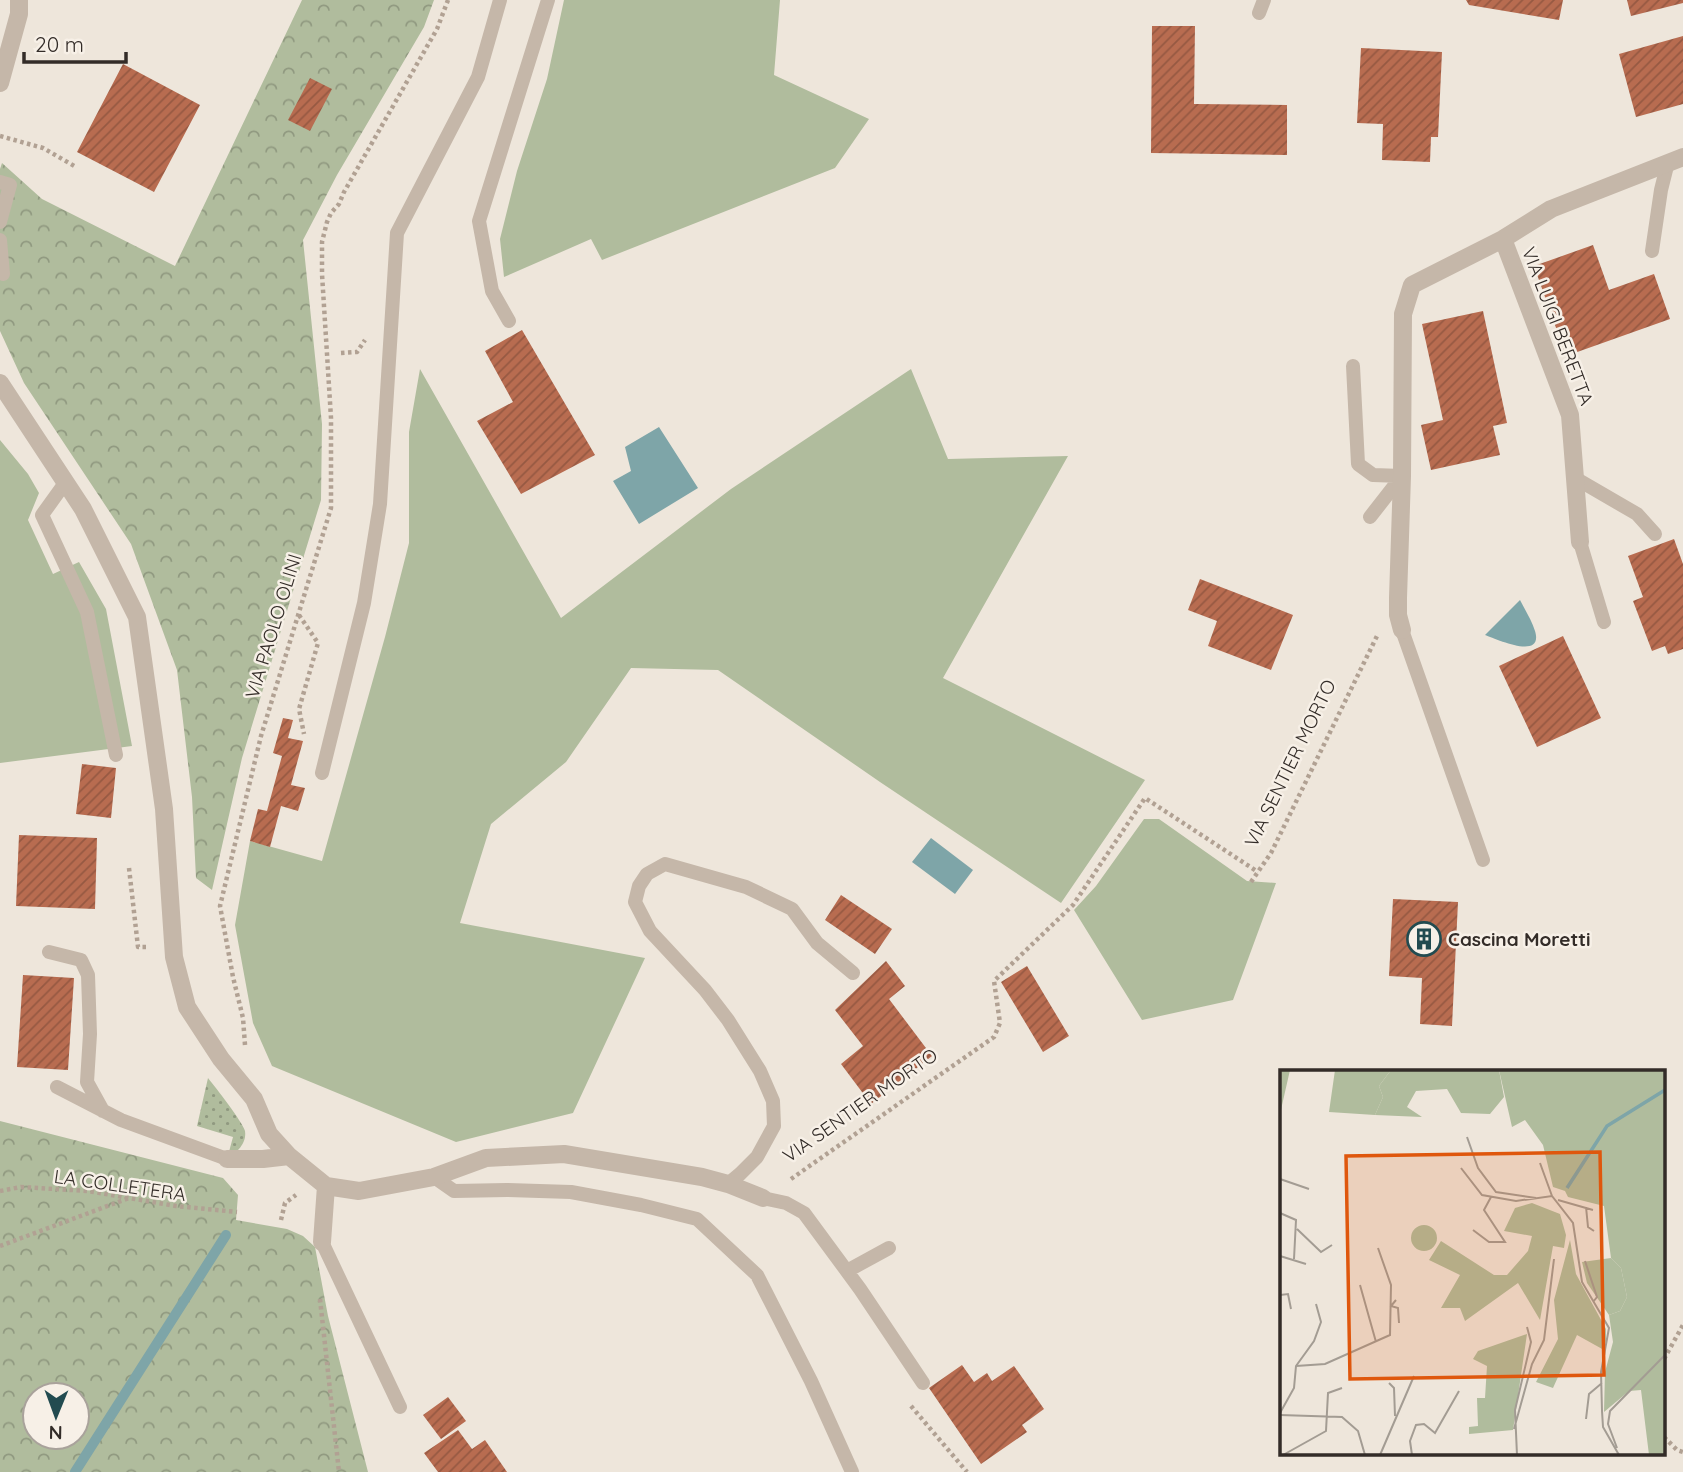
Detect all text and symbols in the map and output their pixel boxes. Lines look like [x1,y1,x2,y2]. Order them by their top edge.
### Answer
scale bar [24,21,126,65]
text: 20 m [35,31,84,57]
street label: VIA LUIGI BERETTA [1517,243,1599,409]
street label: VIA PAOLO OLINI [240,551,306,701]
street label: VIA SENTIER MORTO [1239,675,1341,851]
building icon: Cascina Moretti [1405,920,1443,958]
place label: Cascina Moretti [1448,927,1590,951]
street label: VIA SENTIER MORTO [778,1043,942,1167]
inset map [1280,1070,1666,1454]
street label: LA COLLETERA [53,1164,187,1206]
north arrow [21,1381,91,1451]
text: N [49,1421,63,1445]

